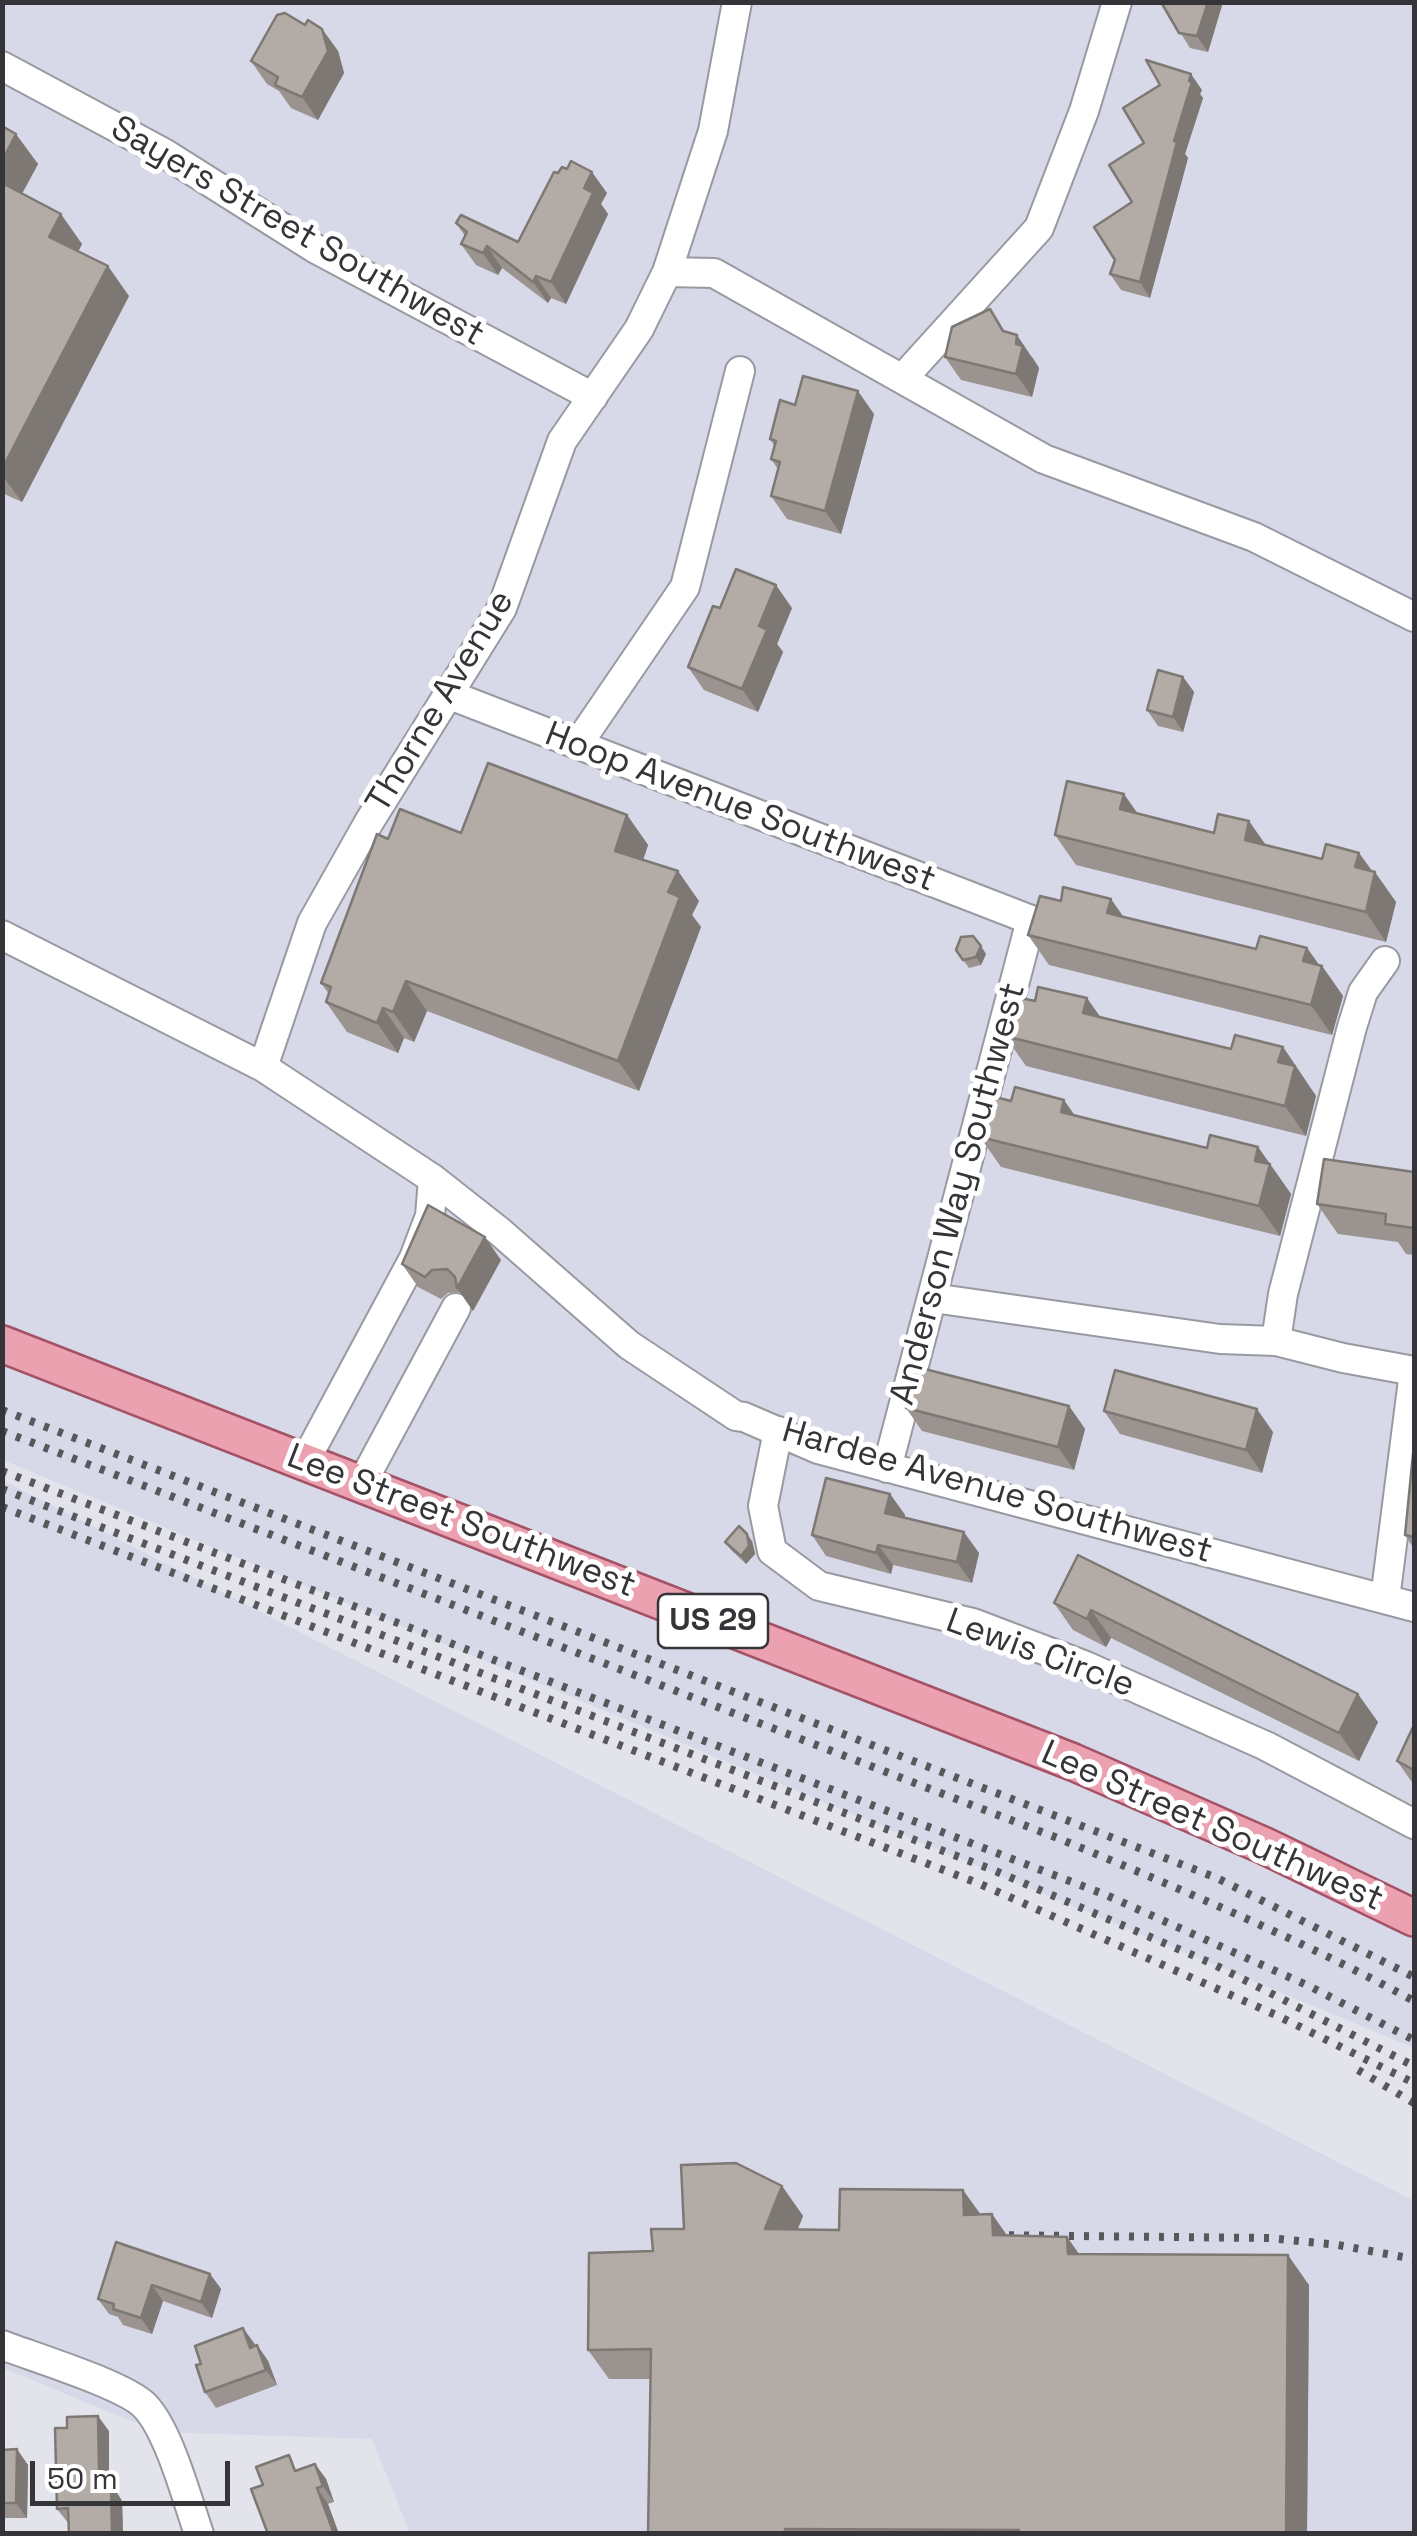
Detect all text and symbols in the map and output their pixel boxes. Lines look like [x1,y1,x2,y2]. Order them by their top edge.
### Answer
street label: Sayers Street Southwest [103,108,491,356]
street label: Thorne Avenue [358,583,524,821]
street label: Hoop Avenue Southwest [539,714,941,902]
street label: Anderson Way Southwest [882,979,1036,1409]
street label: Hardee Avenue Southwest [777,1410,1217,1574]
street label: Lee Street Southwest [281,1436,641,1608]
road number: US 29 [658,1594,768,1648]
street label: Lewis Circle [940,1601,1140,1707]
street label: Lee Street Southwest [1035,1733,1389,1921]
scale bar [35,2441,235,2503]
text: 50 m [47,2459,118,2498]

